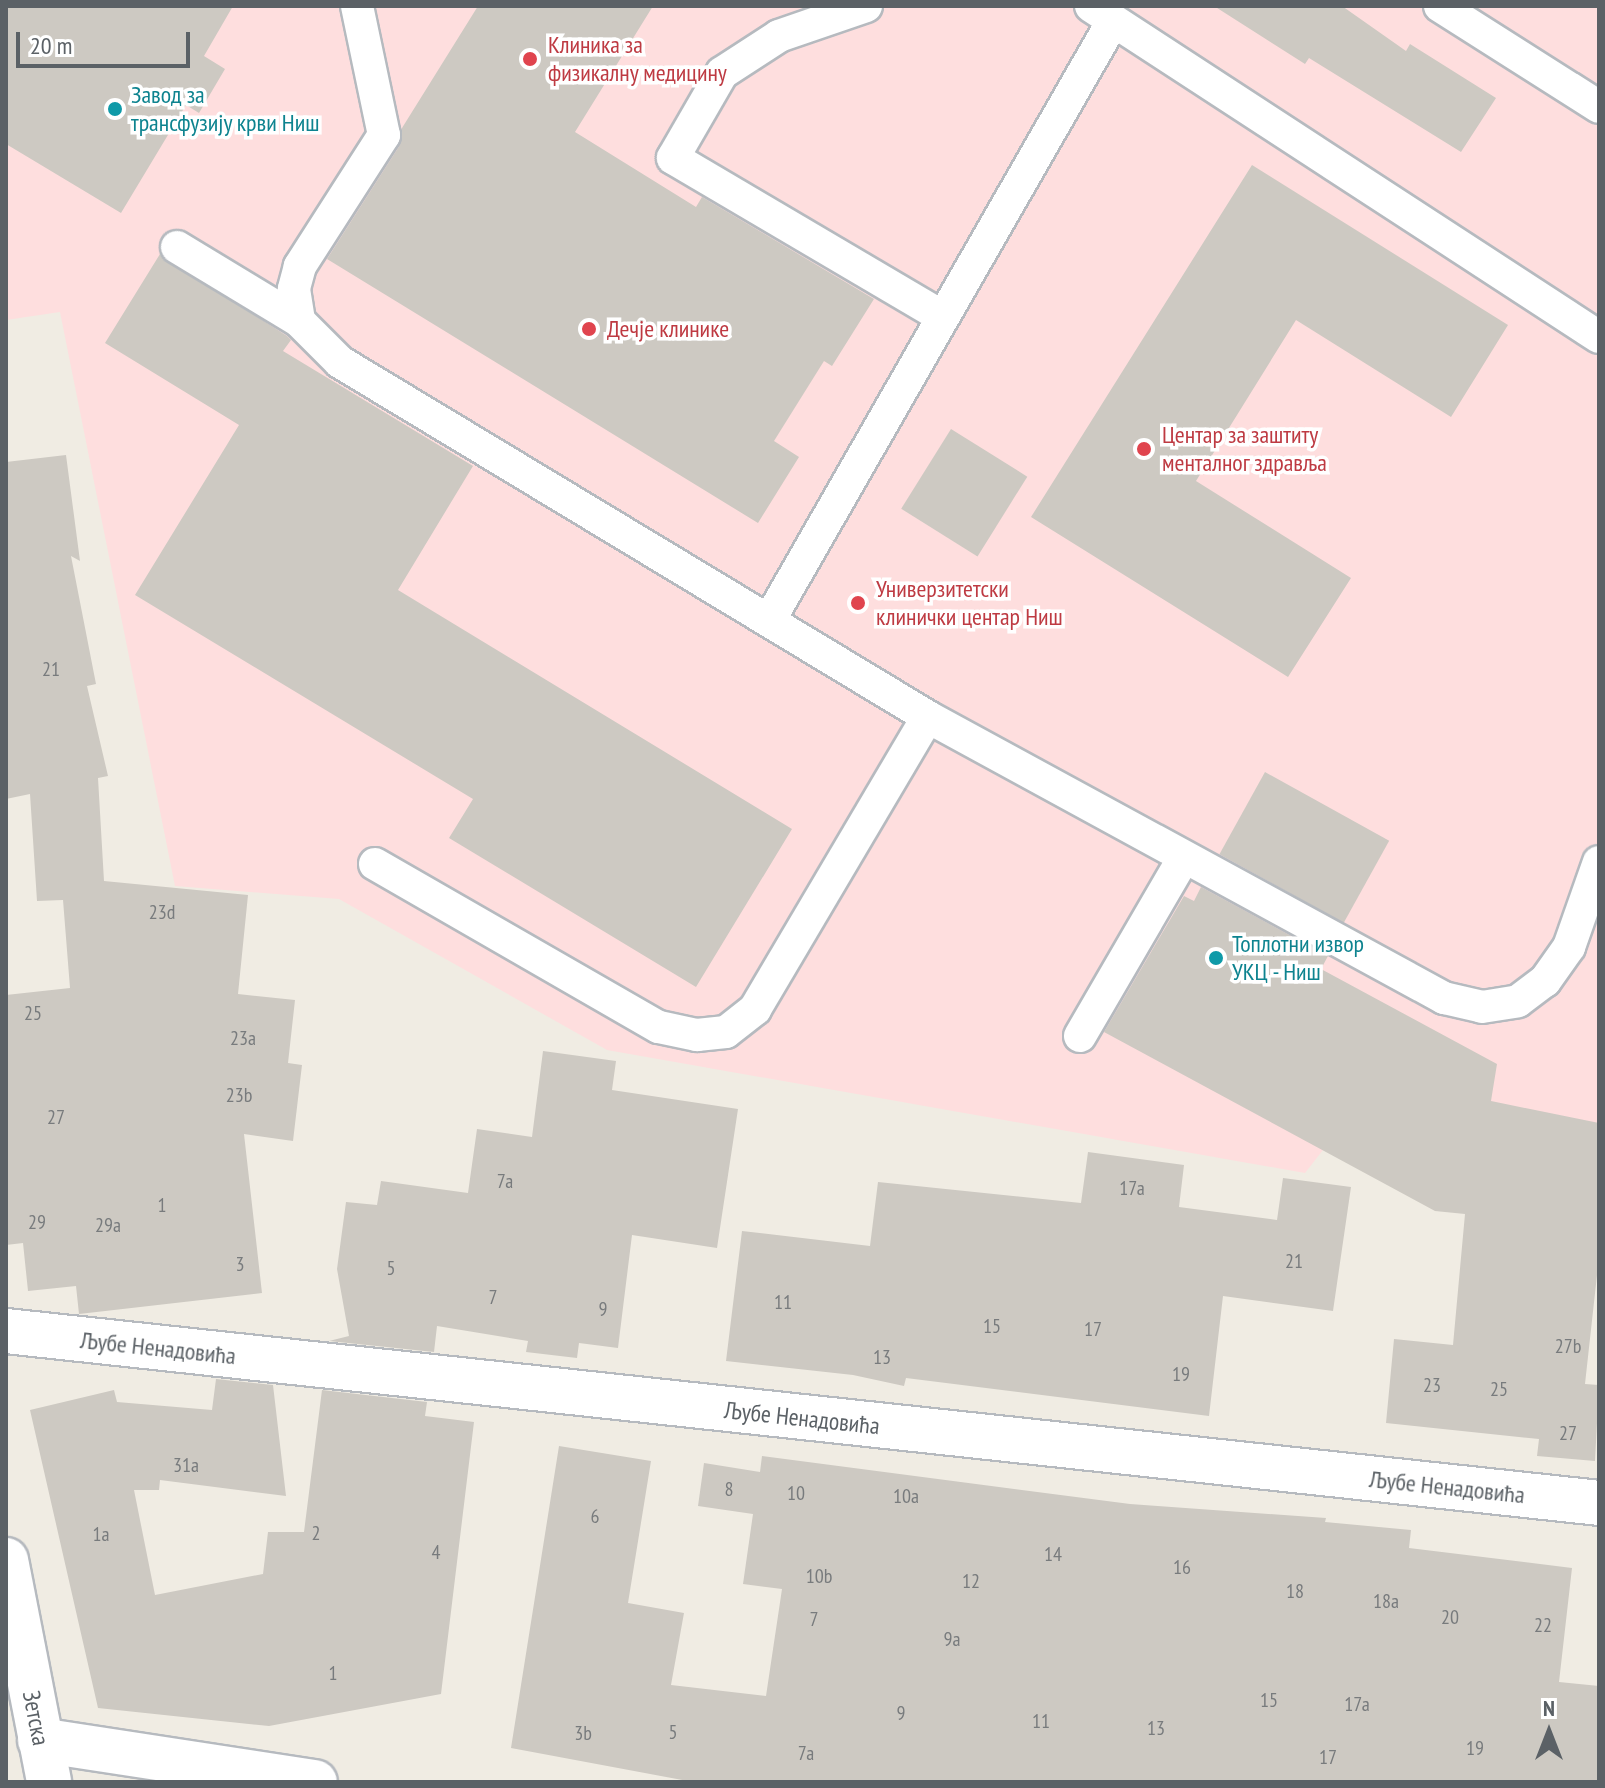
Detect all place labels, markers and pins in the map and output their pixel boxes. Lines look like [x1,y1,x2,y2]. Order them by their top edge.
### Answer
place label: Клиника за физикалну медицину [548,31,728,87]
marker: Клиника за физикалну медицину [519,48,541,70]
place label: Завод за трансфузију крви Ниш [131,81,320,137]
marker: Завод за трансфузију крви Ниш [106,100,124,118]
place label: Дечје клинике [607,315,729,343]
marker: Дечје клинике [578,318,600,340]
place label: Центар за заштиту менталног здравља [1162,421,1327,477]
marker: Центар за заштиту менталног здравља [1133,438,1155,460]
place label: Универзитетски клинички центар Ниш [876,575,1063,631]
marker: Универзитетски клинички центар Ниш [847,592,869,614]
place label: Топлотни извор УКЦ - Ниш [1232,930,1364,986]
marker: Топлотни извор УКЦ - Ниш [1207,949,1225,967]

